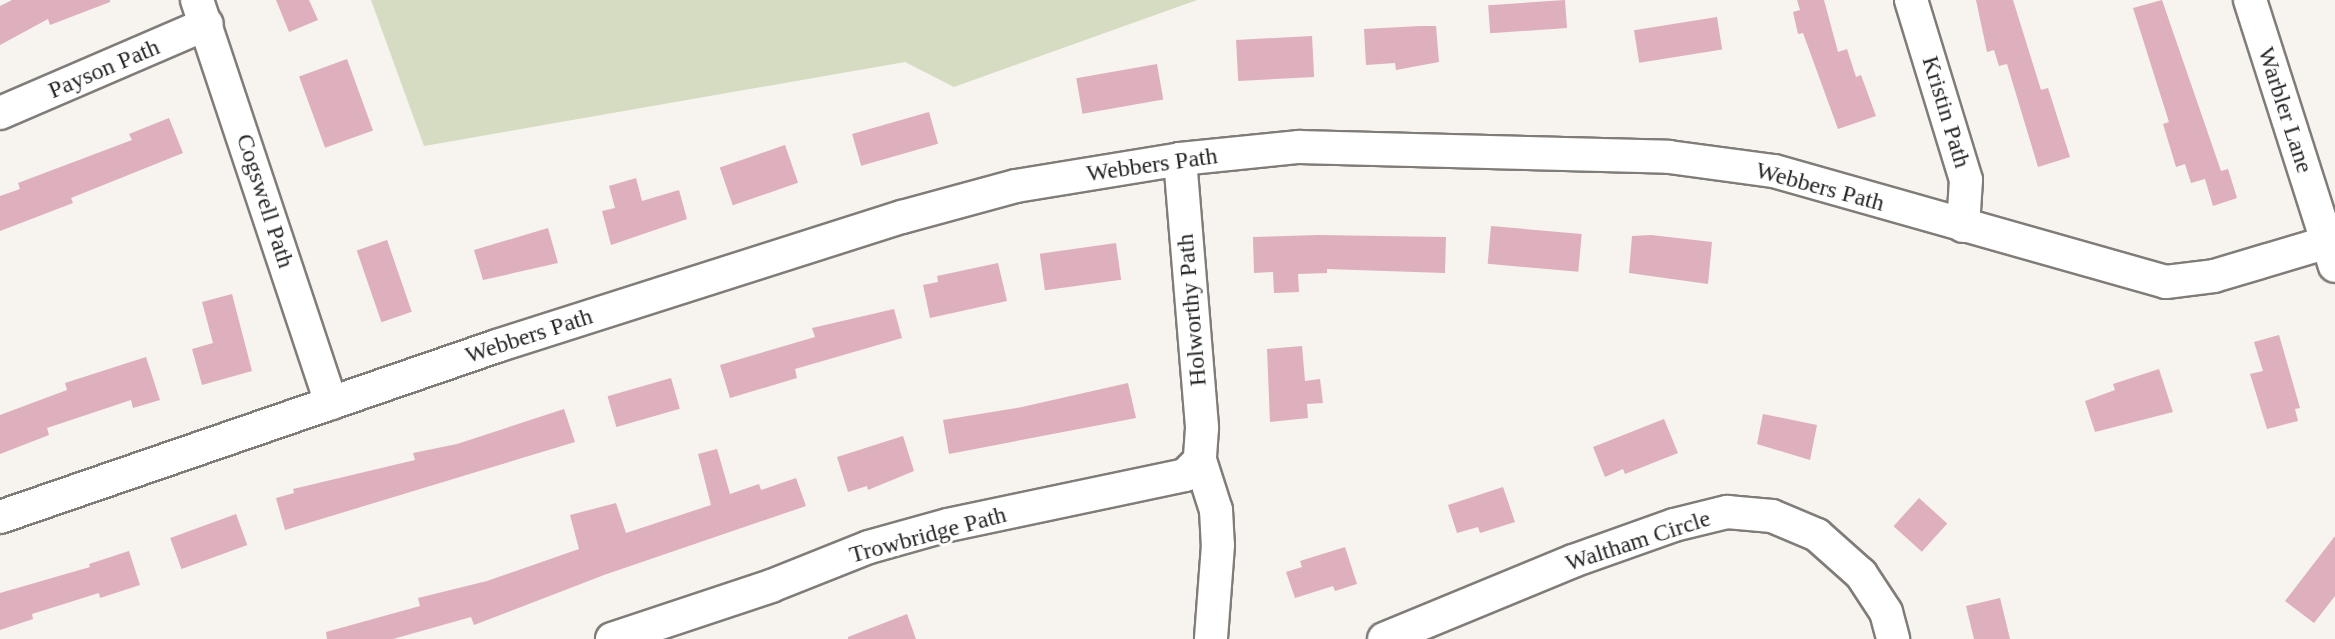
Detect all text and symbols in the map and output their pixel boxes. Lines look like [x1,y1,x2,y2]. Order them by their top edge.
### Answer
street label: Payson Path [44,33,164,105]
street label: Warbler Lane [2251,43,2319,177]
street label: Kristin Path [1915,53,1977,171]
street label: Cogswell Path [230,130,300,272]
street label: Webbers Path [1085,142,1219,188]
street label: Webbers Path [1753,156,1887,218]
street label: Holworthy Path [1171,233,1213,387]
street label: Webbers Path [462,302,596,370]
street label: Trowbridge Path [846,500,1010,570]
street label: Waltham Circle [1562,504,1714,578]

